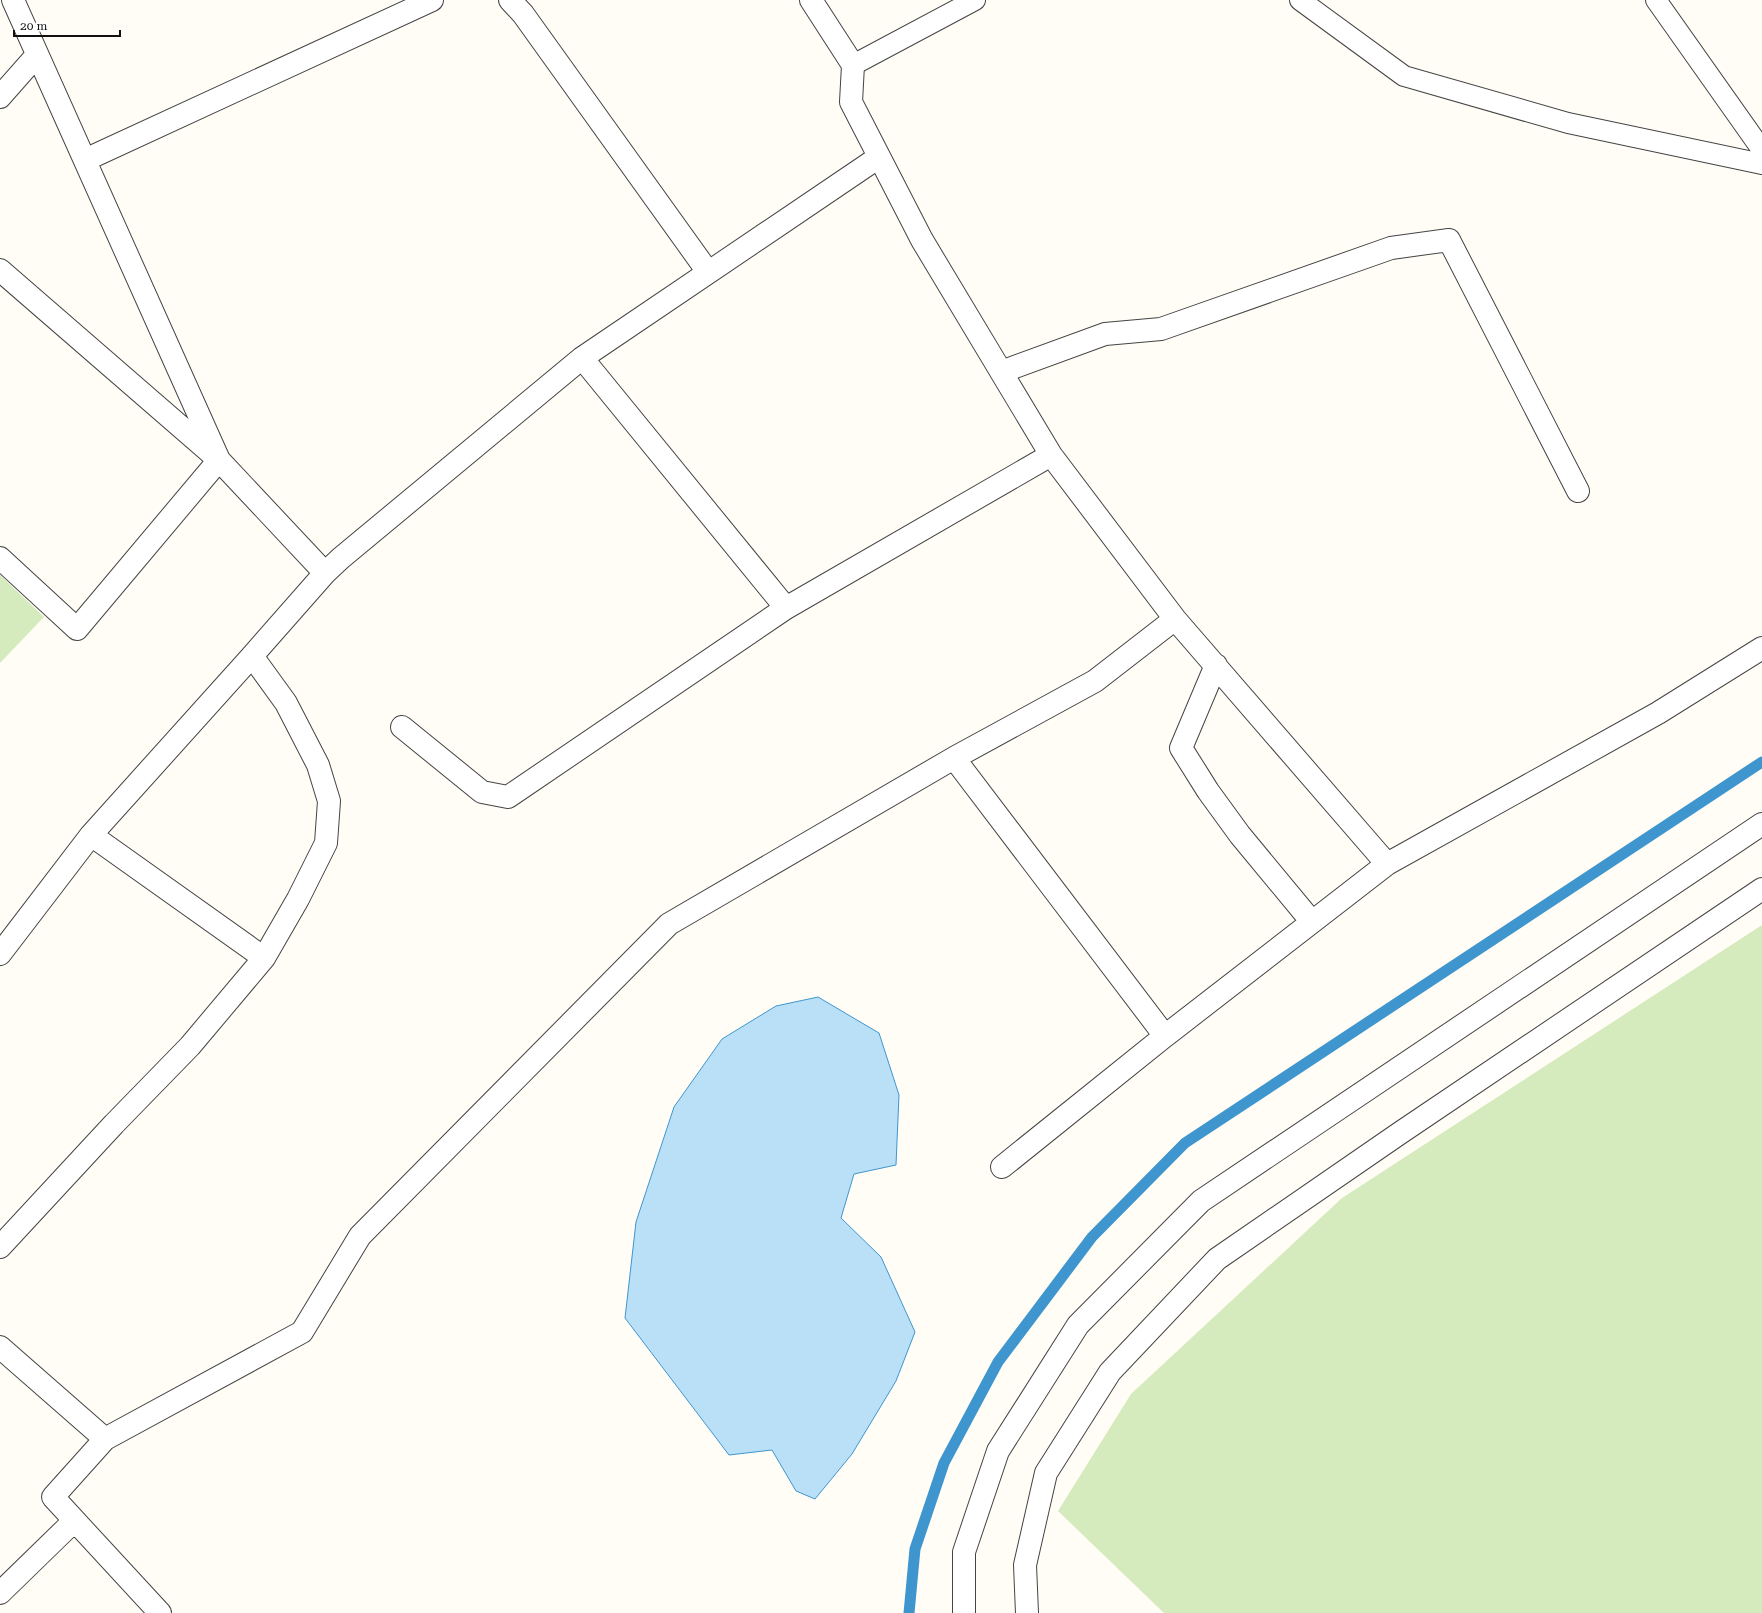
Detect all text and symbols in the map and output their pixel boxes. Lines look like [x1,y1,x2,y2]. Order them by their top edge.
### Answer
scale bar [14,12,120,38]
text: 20 m [20,19,47,33]

